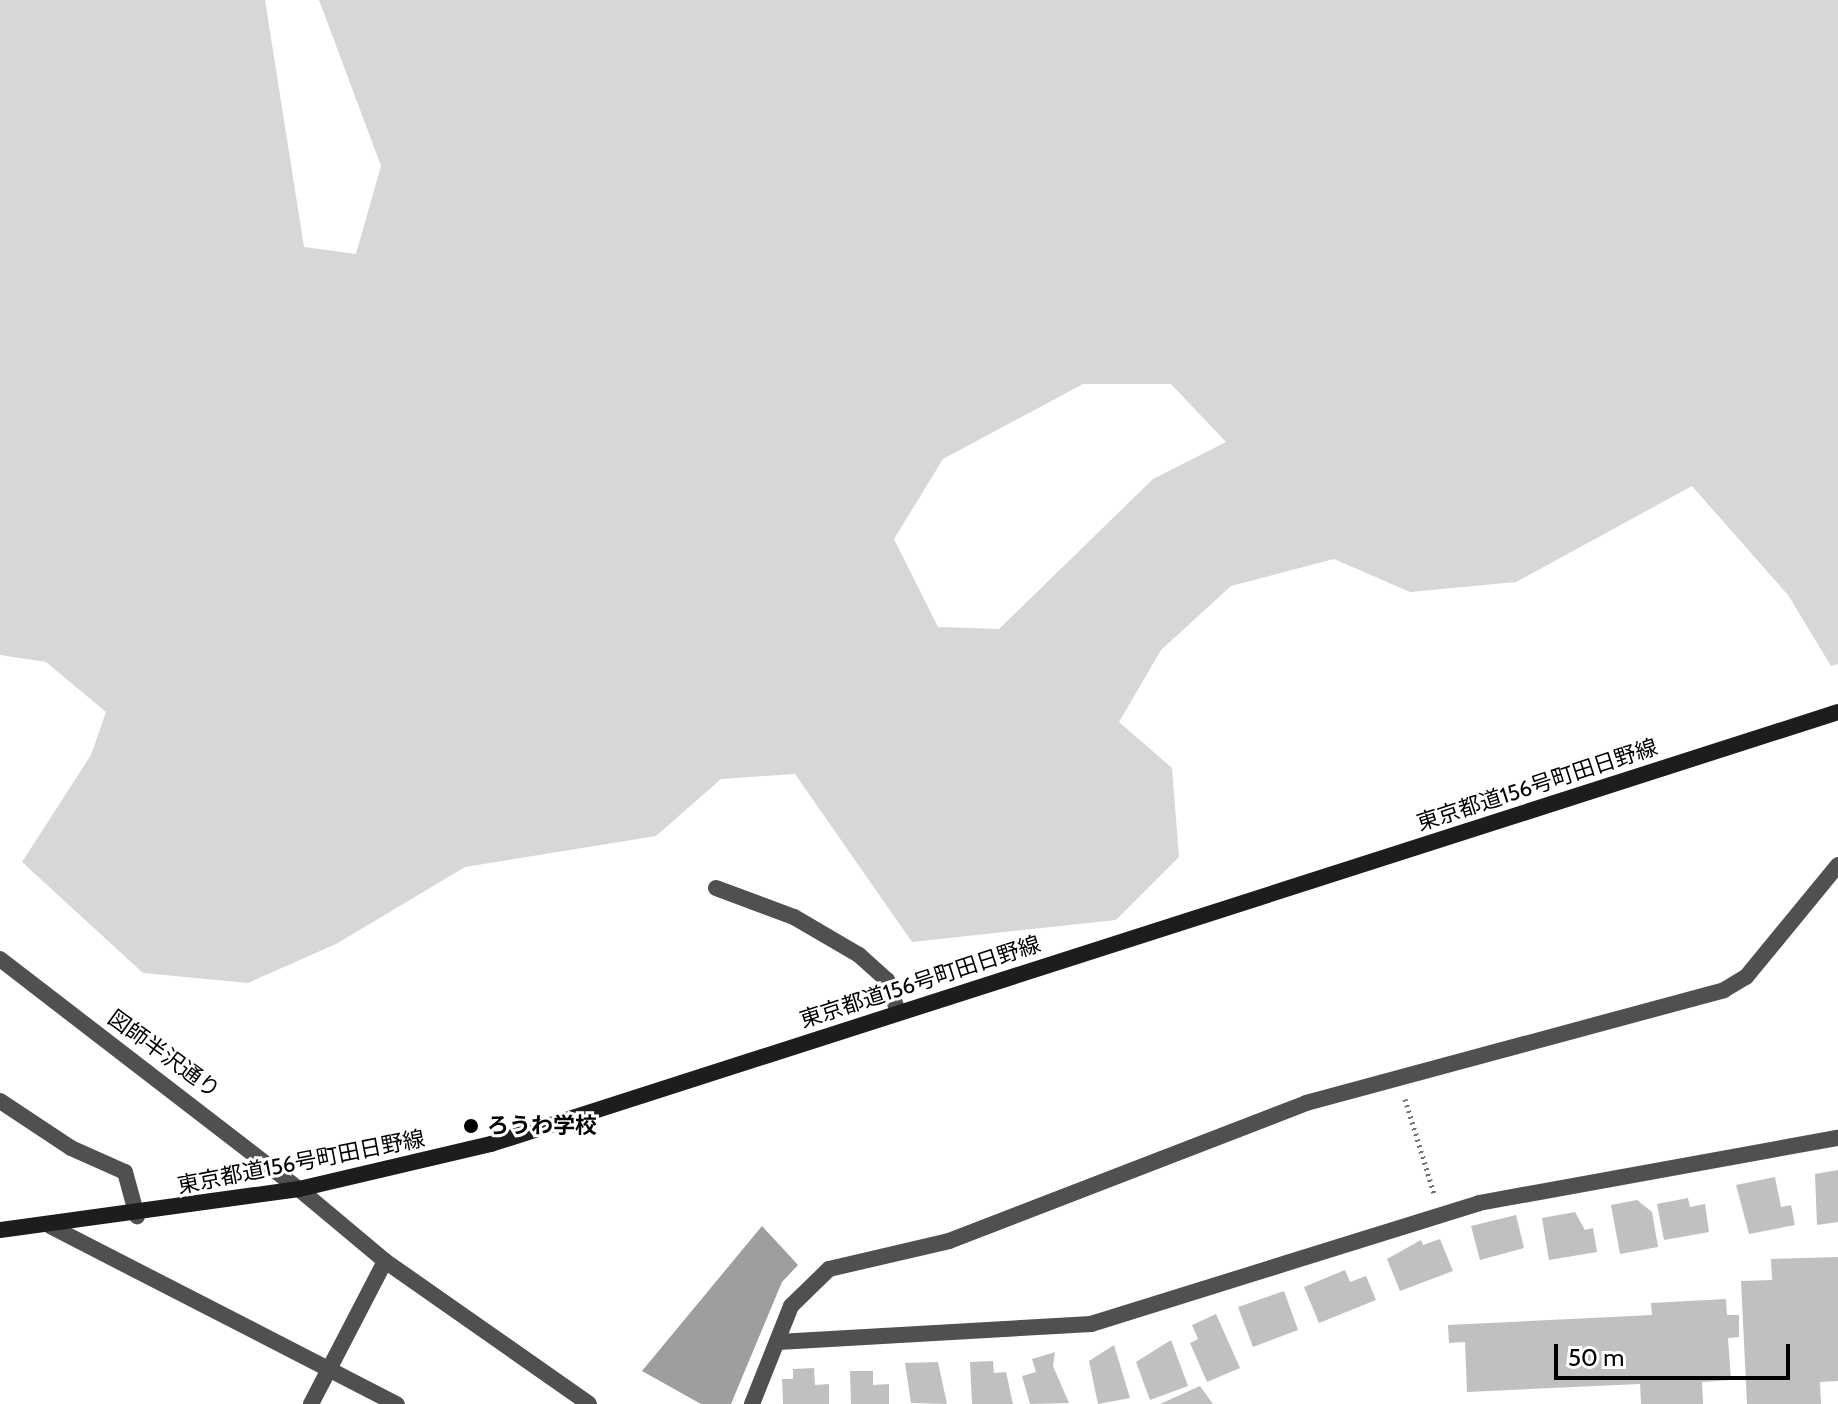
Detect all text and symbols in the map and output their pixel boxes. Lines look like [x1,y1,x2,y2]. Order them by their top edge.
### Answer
street label: 東京都道156号町田日野線 [1413,734,1661,836]
street label: 東京都道156号町田日野線 [796,931,1044,1033]
street label: 図師半沢通り [103,1005,225,1103]
place label: ろうわ学校 [487,1113,597,1139]
marker: ろうわ学校 [462,1117,480,1135]
street label: 東京都道156号町田日野線 [175,1125,427,1199]
scale bar [1558,1328,1794,1378]
text: 50 m [1568,1343,1624,1372]

